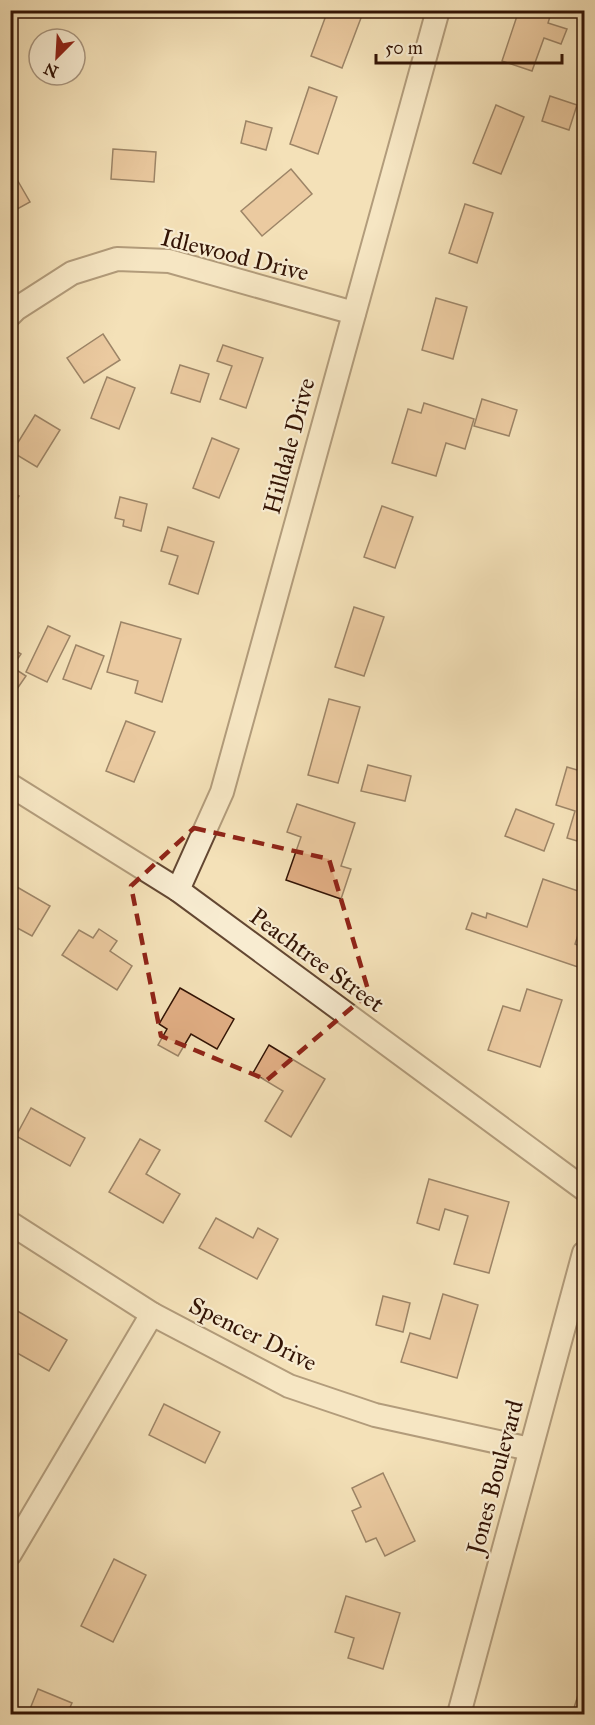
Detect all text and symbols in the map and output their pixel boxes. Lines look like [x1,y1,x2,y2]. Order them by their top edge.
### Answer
north arrow [27,27,87,87]
scale bar [376,27,562,65]
text: 50 m [385,37,423,59]
text: N [41,59,61,82]
street label: Idlewood Drive [158,222,312,288]
street label: Hilldale Drive [256,375,322,517]
street label: Peachtree Street [244,901,390,1019]
street label: Spencer Drive [184,1290,322,1378]
street label: Jones Boulevard [459,1397,530,1560]

